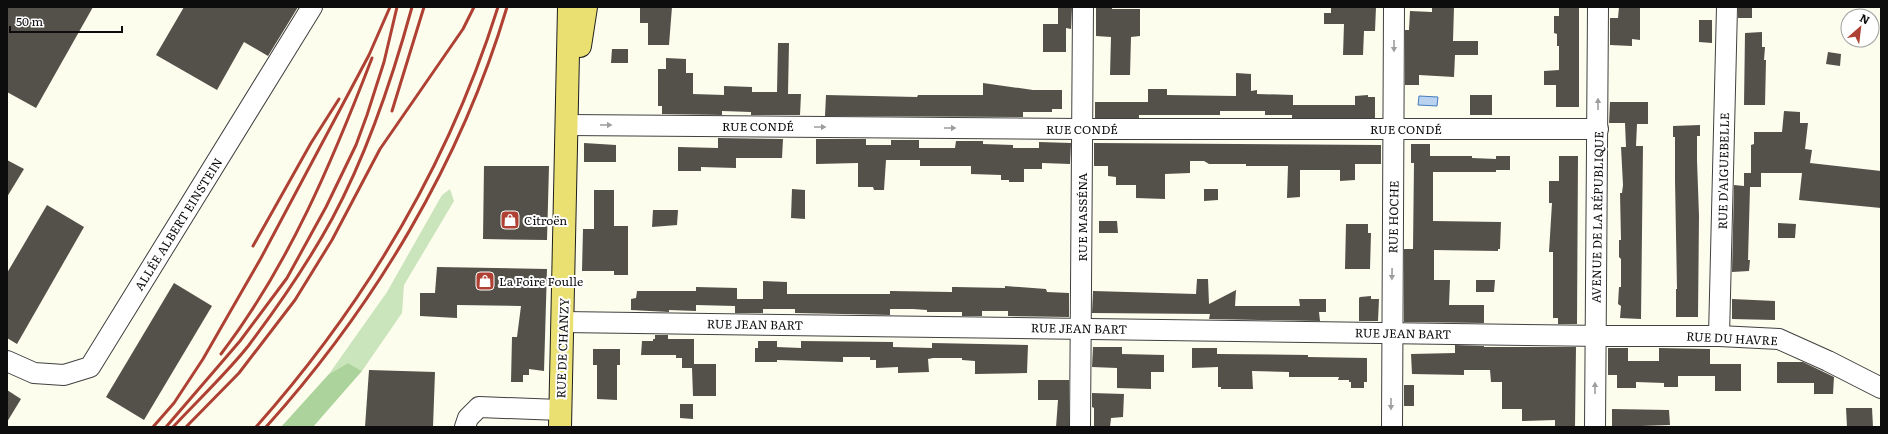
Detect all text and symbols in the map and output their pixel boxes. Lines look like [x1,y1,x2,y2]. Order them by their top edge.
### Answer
scale bar [10,8,122,34]
north arrow [1840,8,1880,48]
text: N [1857,9,1873,28]
text: 50 m [16,12,43,30]
one-way arrow [1391,40,1397,53]
one-way arrow [1595,97,1601,110]
street label: RUE D'AIGUEBELLE [1713,112,1733,230]
street label: RUE CONDÉ [722,117,794,135]
street label: RUE CONDÉ [1046,120,1118,138]
street label: RUE CONDÉ [1370,120,1442,138]
one-way arrow [600,122,613,128]
one-way arrow [814,124,827,130]
one-way arrow [944,125,957,131]
street label: AVENUE DE LA RÉPUBLIQUE [1586,130,1608,303]
street label: ALLÉE ALBERT EINSTEIN [130,154,226,294]
street label: RUE MASSÉNA [1073,172,1091,261]
street label: RUE HOCHE [1383,180,1403,254]
shop icon: Citroën [499,209,521,231]
place label: Citroën [524,211,567,229]
one-way arrow [1389,268,1395,281]
shop icon: La Foire Foulle [474,270,496,292]
place label: La Foire Foulle [499,272,583,290]
street label: RUE DE CHANZY [551,297,573,399]
street label: RUE JEAN BART [707,314,804,334]
street label: RUE JEAN BART [1031,318,1128,338]
street label: RUE JEAN BART [1355,323,1452,343]
street label: RUE DU HAVRE [1686,327,1779,349]
one-way arrow [1592,381,1598,394]
one-way arrow [1388,398,1394,411]

